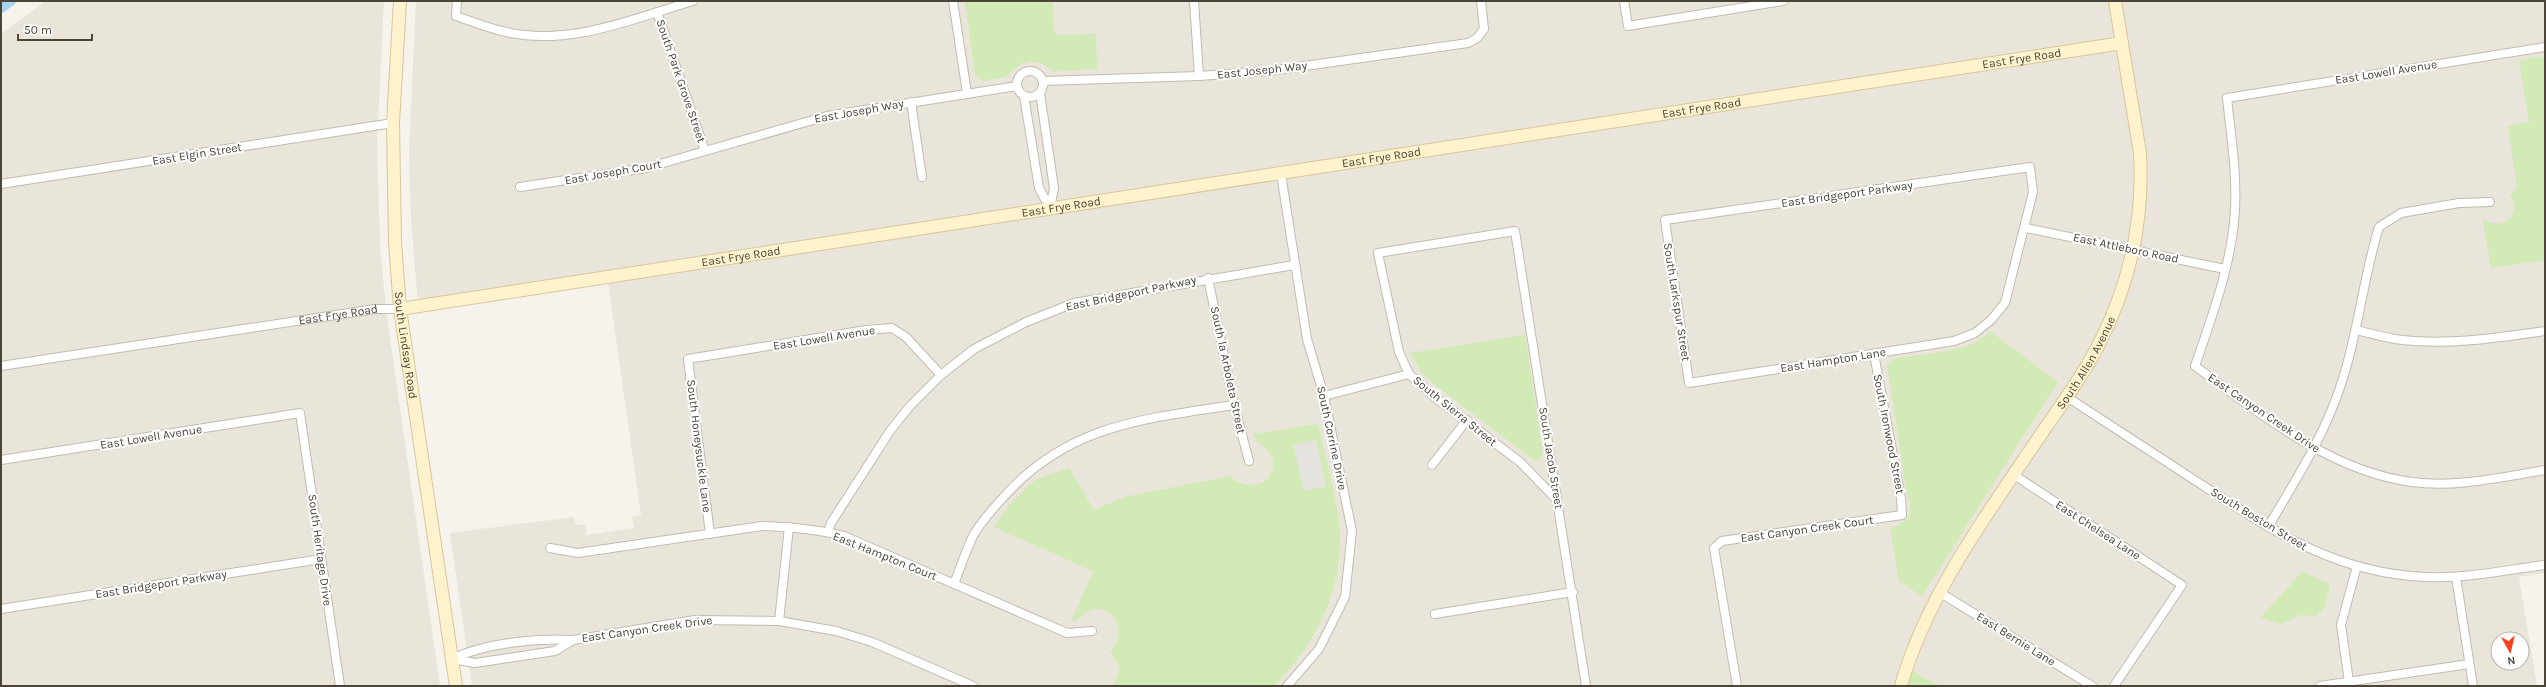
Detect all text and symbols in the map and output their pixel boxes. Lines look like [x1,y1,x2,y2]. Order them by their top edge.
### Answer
scale bar [18,16,92,42]
street label: South Park Grove Street [653,17,709,145]
text: 50 m [24,23,52,37]
street label: East Frye Road [1981,45,2062,72]
street label: East Lowell Avenue [2334,57,2438,87]
street label: East Joseph Way [1216,58,1308,82]
street label: East Frye Road [1661,95,1742,121]
street label: East Joseph Way [813,96,905,126]
street label: East Elgin Street [151,140,243,168]
street label: East Frye Road [1341,144,1422,170]
street label: East Joseph Court [564,157,663,187]
street label: East Bridgeport Parkway [1780,178,1914,210]
street label: East Frye Road [1021,194,1102,220]
street label: East Attleboro Road [2072,230,2180,266]
street label: South Larkspur Street [1661,242,1693,363]
street label: East Frye Road [700,243,782,269]
street label: East Bridgeport Parkway [1065,272,1198,314]
street label: South Lindsay Road [392,291,420,400]
street label: East Frye Road [298,302,379,328]
street label: South la Arboleta Street [1208,305,1248,435]
street label: South Allen Avenue [2054,314,2118,412]
street label: East Lowell Avenue [772,323,876,353]
street label: East Hampton Lane [1779,345,1887,375]
street label: East Canyon Creek Drive [2205,370,2323,456]
street label: South Sierra Street [1410,373,1500,449]
street label: South Ironwood Street [1870,373,1908,496]
street label: South Honeysuckle Lane [684,379,714,513]
street label: South Corrine Drive [1314,385,1350,491]
street label: South Jacob Street [1536,406,1566,510]
street label: East Lowell Avenue [99,422,203,452]
street label: South Boston Street [2208,485,2310,554]
street label: South Heritage Drive [305,493,335,607]
street label: East Chelsea Lane [2053,497,2143,563]
street label: East Canyon Creek Court [1740,513,1875,545]
street label: East Hampton Court [831,529,940,583]
street label: East Bridgeport Parkway [94,567,228,601]
street label: East Bernie Lane [1974,609,2058,669]
street label: East Canyon Creek Drive [581,613,713,645]
north arrow [2490,631,2530,671]
text: N [2507,653,2516,667]

